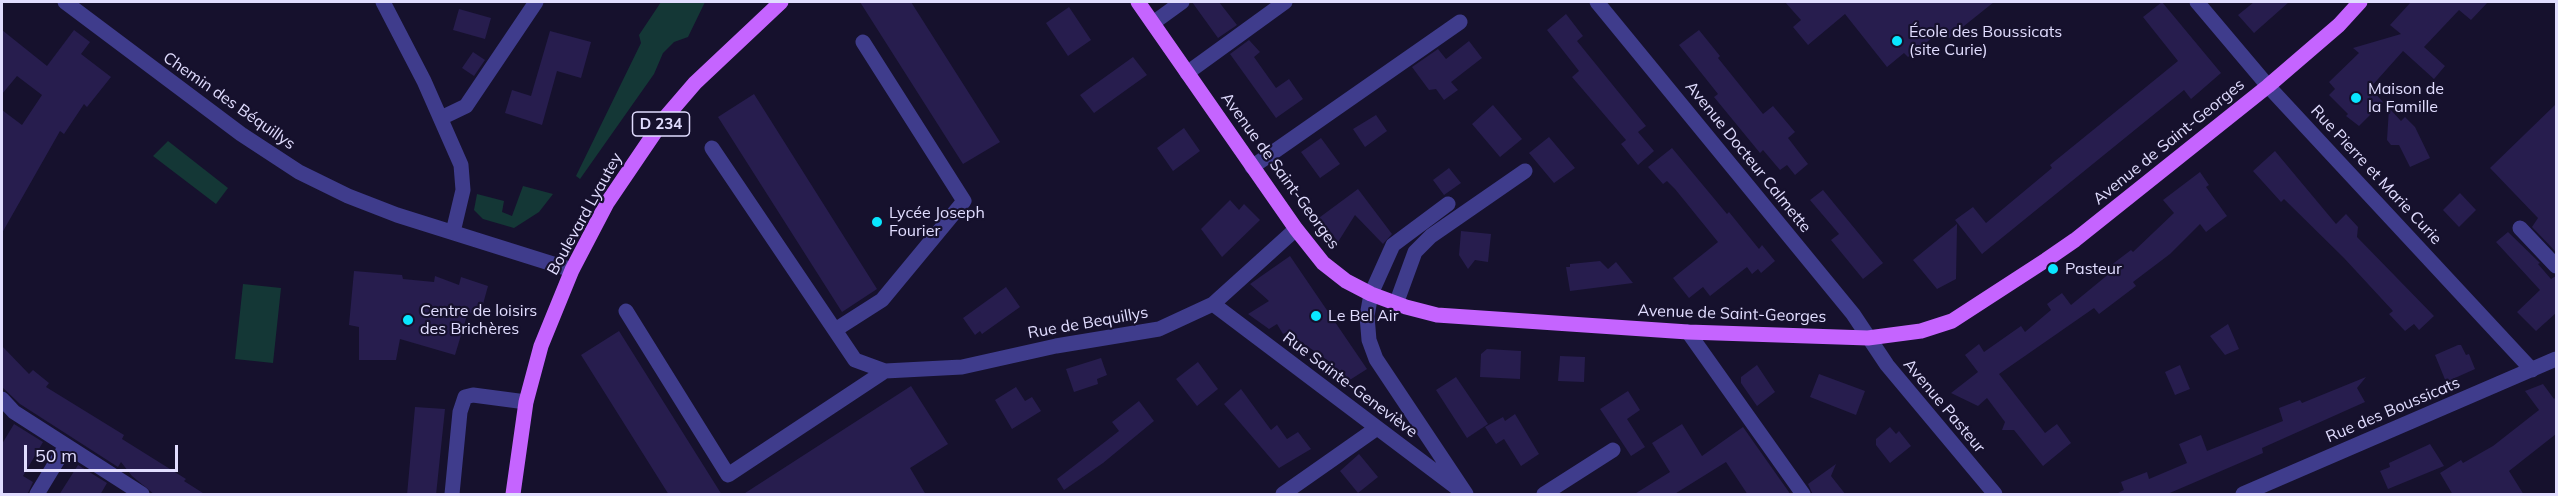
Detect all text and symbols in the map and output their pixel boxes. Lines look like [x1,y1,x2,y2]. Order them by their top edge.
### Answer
place label: École des Boussicats (site Curie) [1909,22,2062,60]
marker: École des Boussicats (site Curie) [1890,34,1904,48]
street label: Chemin des Béquillys [159,48,299,154]
street label: Avenue de Saint-Georges [2090,75,2248,209]
street label: Avenue Docteur Calmette [1681,78,1815,236]
place label: Maison de la Famille [2368,79,2444,117]
street label: Avenue de Saint-Georges [1217,89,1343,253]
marker: Maison de la Famille [2349,91,2363,105]
street label: Rue Pierre et Marie Curie [2307,101,2445,249]
road number: D 234 [632,112,690,136]
street label: Boulevard Lyautey [543,149,627,279]
place label: Lycée Joseph Fourier [889,203,985,241]
marker: Lycée Joseph Fourier [870,215,884,229]
place label: Pasteur [2065,259,2122,279]
marker: Pasteur [2046,262,2060,276]
place label: Centre de loisirs des Brichères [420,301,537,339]
street label: Avenue de Saint-Georges [1637,301,1827,327]
street label: Rue de Bequillys [1026,303,1150,343]
place label: Le Bel Air [1328,306,1398,326]
marker: Le Bel Air [1309,309,1323,323]
marker: Centre de loisirs des Brichères [401,313,415,327]
street label: Rue Sainte-Geneviève [1279,328,1421,442]
street label: Avenue Pasteur [1899,355,1989,457]
street label: Rue des Boussicats [2323,373,2463,447]
scale bar [27,433,182,471]
text: 50 m [35,444,77,467]

